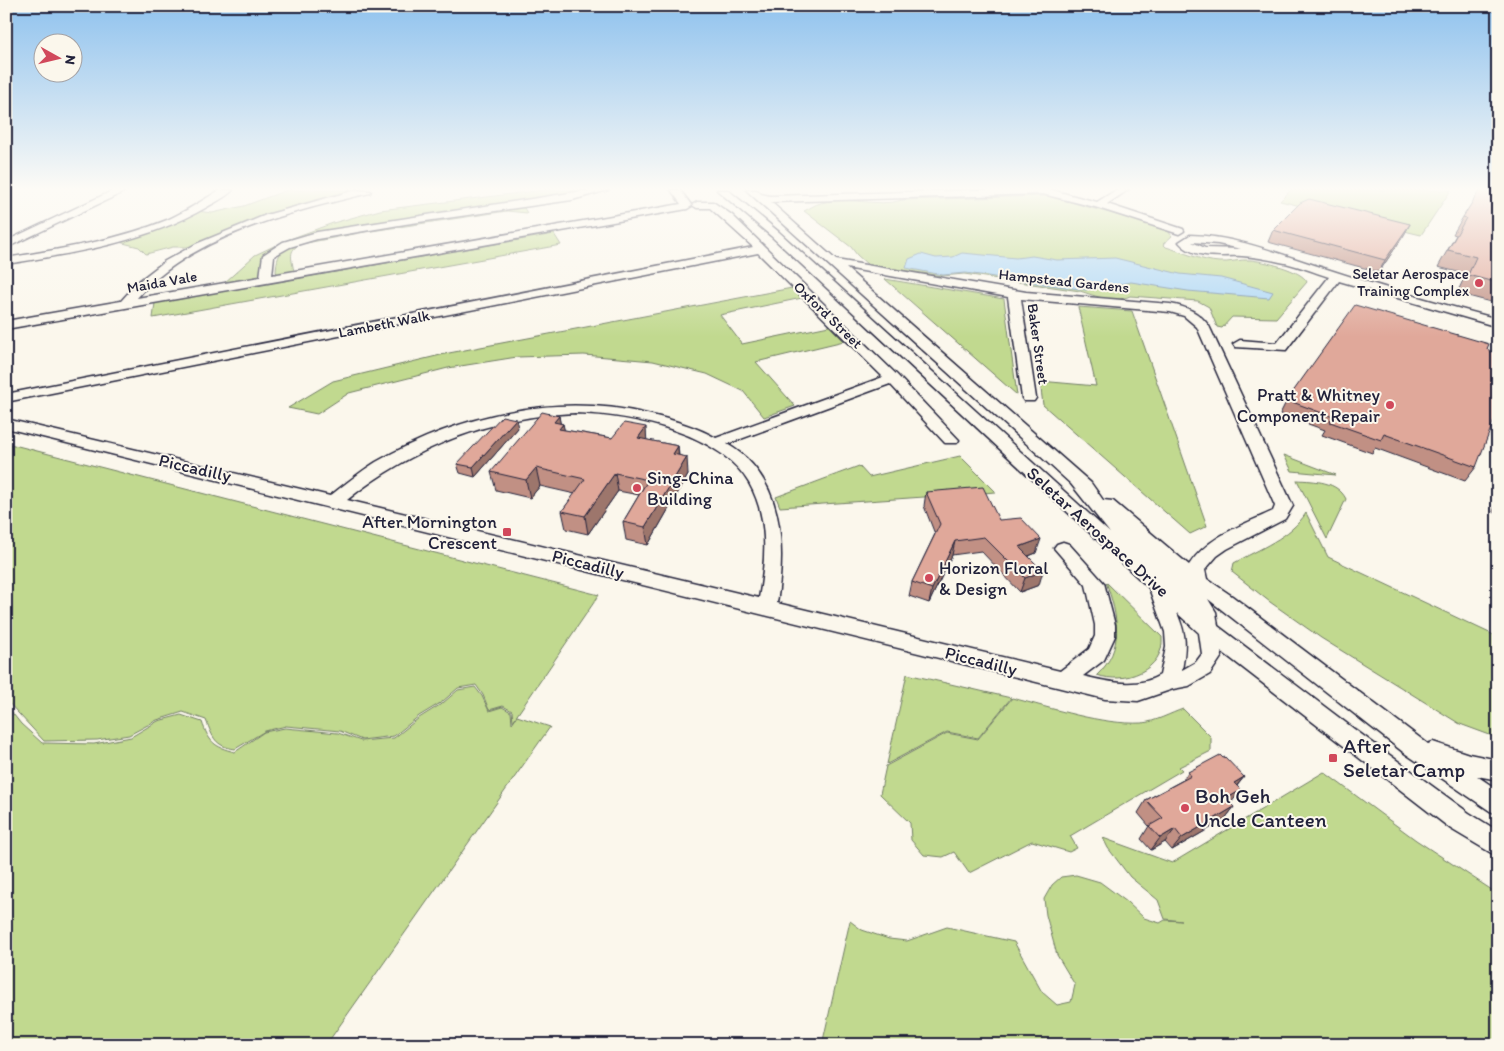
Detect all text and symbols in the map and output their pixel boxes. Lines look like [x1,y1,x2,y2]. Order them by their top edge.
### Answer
north arrow [32,32,82,82]
text: N [61,54,79,66]
street label: Hampstead Gardens [998,265,1130,297]
place label: Seletar Aerospace Training Complex [1352,265,1469,300]
street label: Maida Vale [126,267,198,297]
marker: Seletar Aerospace Training Complex [1473,277,1485,289]
street label: Oxford Street [790,278,867,353]
street label: Baker Street [1023,302,1053,386]
street label: Lambeth Walk [337,306,431,342]
place label: Pratt & Whitney Component Repair [1237,384,1381,427]
marker: Pratt & Whitney Component Repair [1384,399,1396,411]
street label: Piccadilly [157,449,234,487]
street label: Seletar Aerospace Drive [1022,462,1174,602]
place label: Sing-China Building [647,467,734,510]
marker: Sing-China Building [631,482,643,494]
place label: After Mornington Crescent [362,511,497,554]
marker: After Mornington Crescent [501,526,513,538]
street label: Piccadilly [550,544,627,584]
place label: Horizon Floral & Design [939,557,1048,600]
marker: Horizon Floral & Design [923,572,935,584]
street label: Piccadilly [943,641,1020,681]
place label: After Seletar Camp [1343,733,1465,782]
marker: After Seletar Camp [1327,752,1339,764]
place label: Boh Geh Uncle Canteen [1195,783,1327,832]
marker: Boh Geh Uncle Canteen [1179,802,1191,814]

